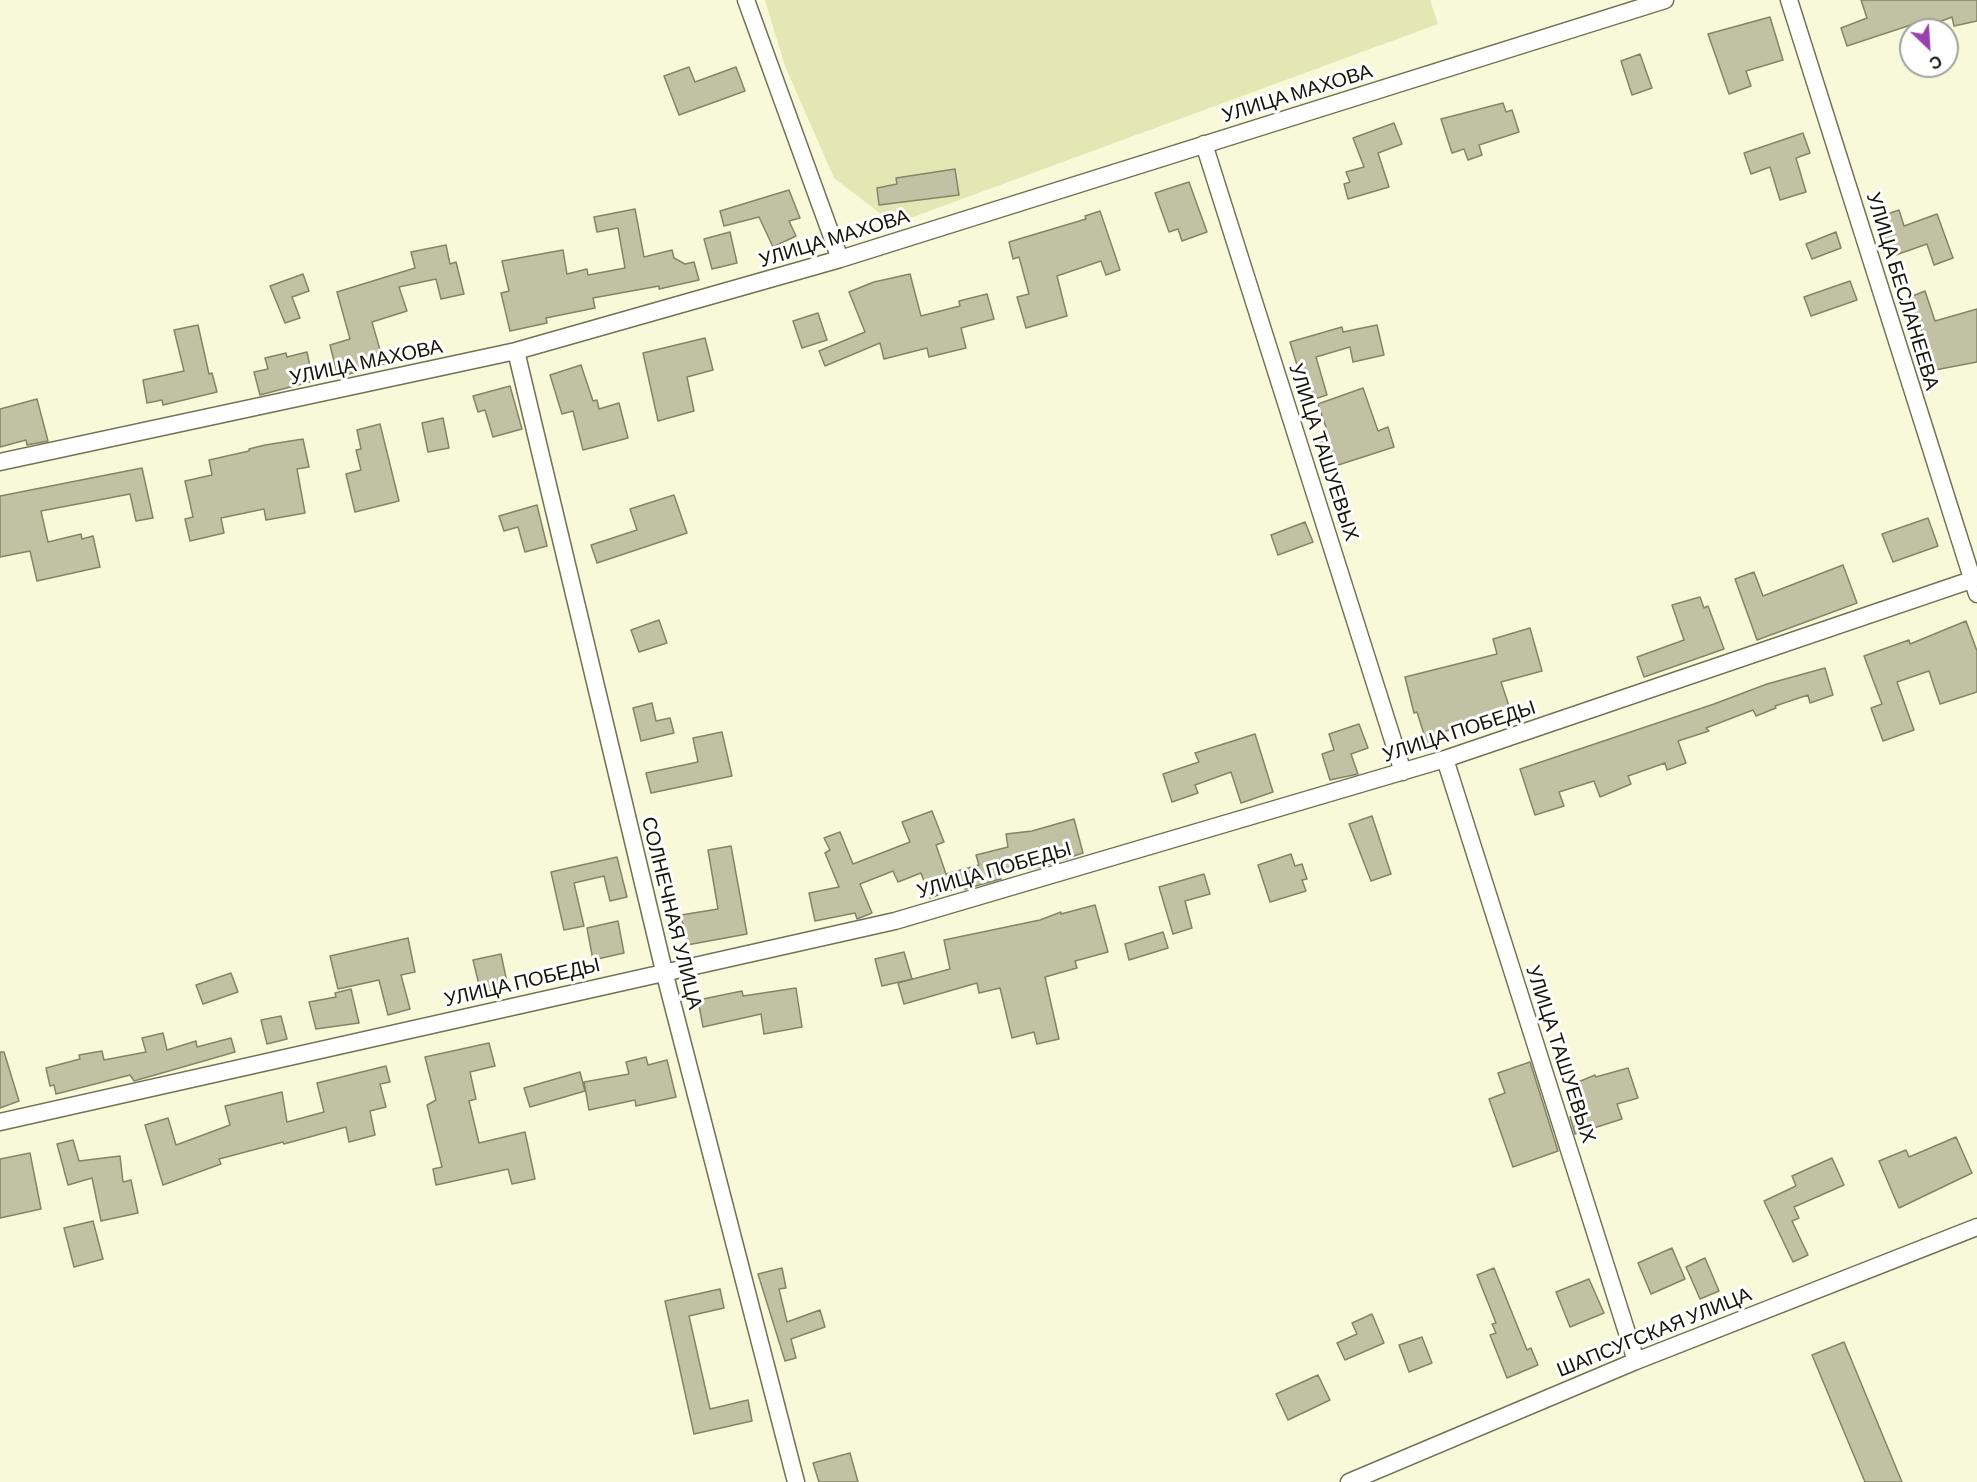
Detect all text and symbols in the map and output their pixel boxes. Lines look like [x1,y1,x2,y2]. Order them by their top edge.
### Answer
north arrow [1899,18,1959,78]
text: С [1927,52,1945,74]
street label: УЛИЦА МАХОВА [1219,59,1375,127]
street label: УЛИЦА БЕСЛАНЕЕВА [1861,189,1945,393]
street label: УЛИЦА МАХОВА [756,204,912,272]
street label: УЛИЦА МАХОВА [287,334,445,390]
street label: УЛИЦА ТАШУЕВЫХ [1284,360,1364,544]
street label: УЛИЦА ПОБЕДЫ [1380,695,1538,767]
street label: СОЛНЕЧНАЯ УЛИЦА [636,814,708,1012]
street label: УЛИЦА ПОБЕДЫ [914,837,1074,903]
street label: УЛИЦА ПОБЕДЫ [442,952,602,1012]
street label: УЛИЦА ТАШУЕВЫХ [1521,962,1601,1146]
street label: ШАПСУГСКАЯ УЛИЦА [1553,1282,1755,1382]

